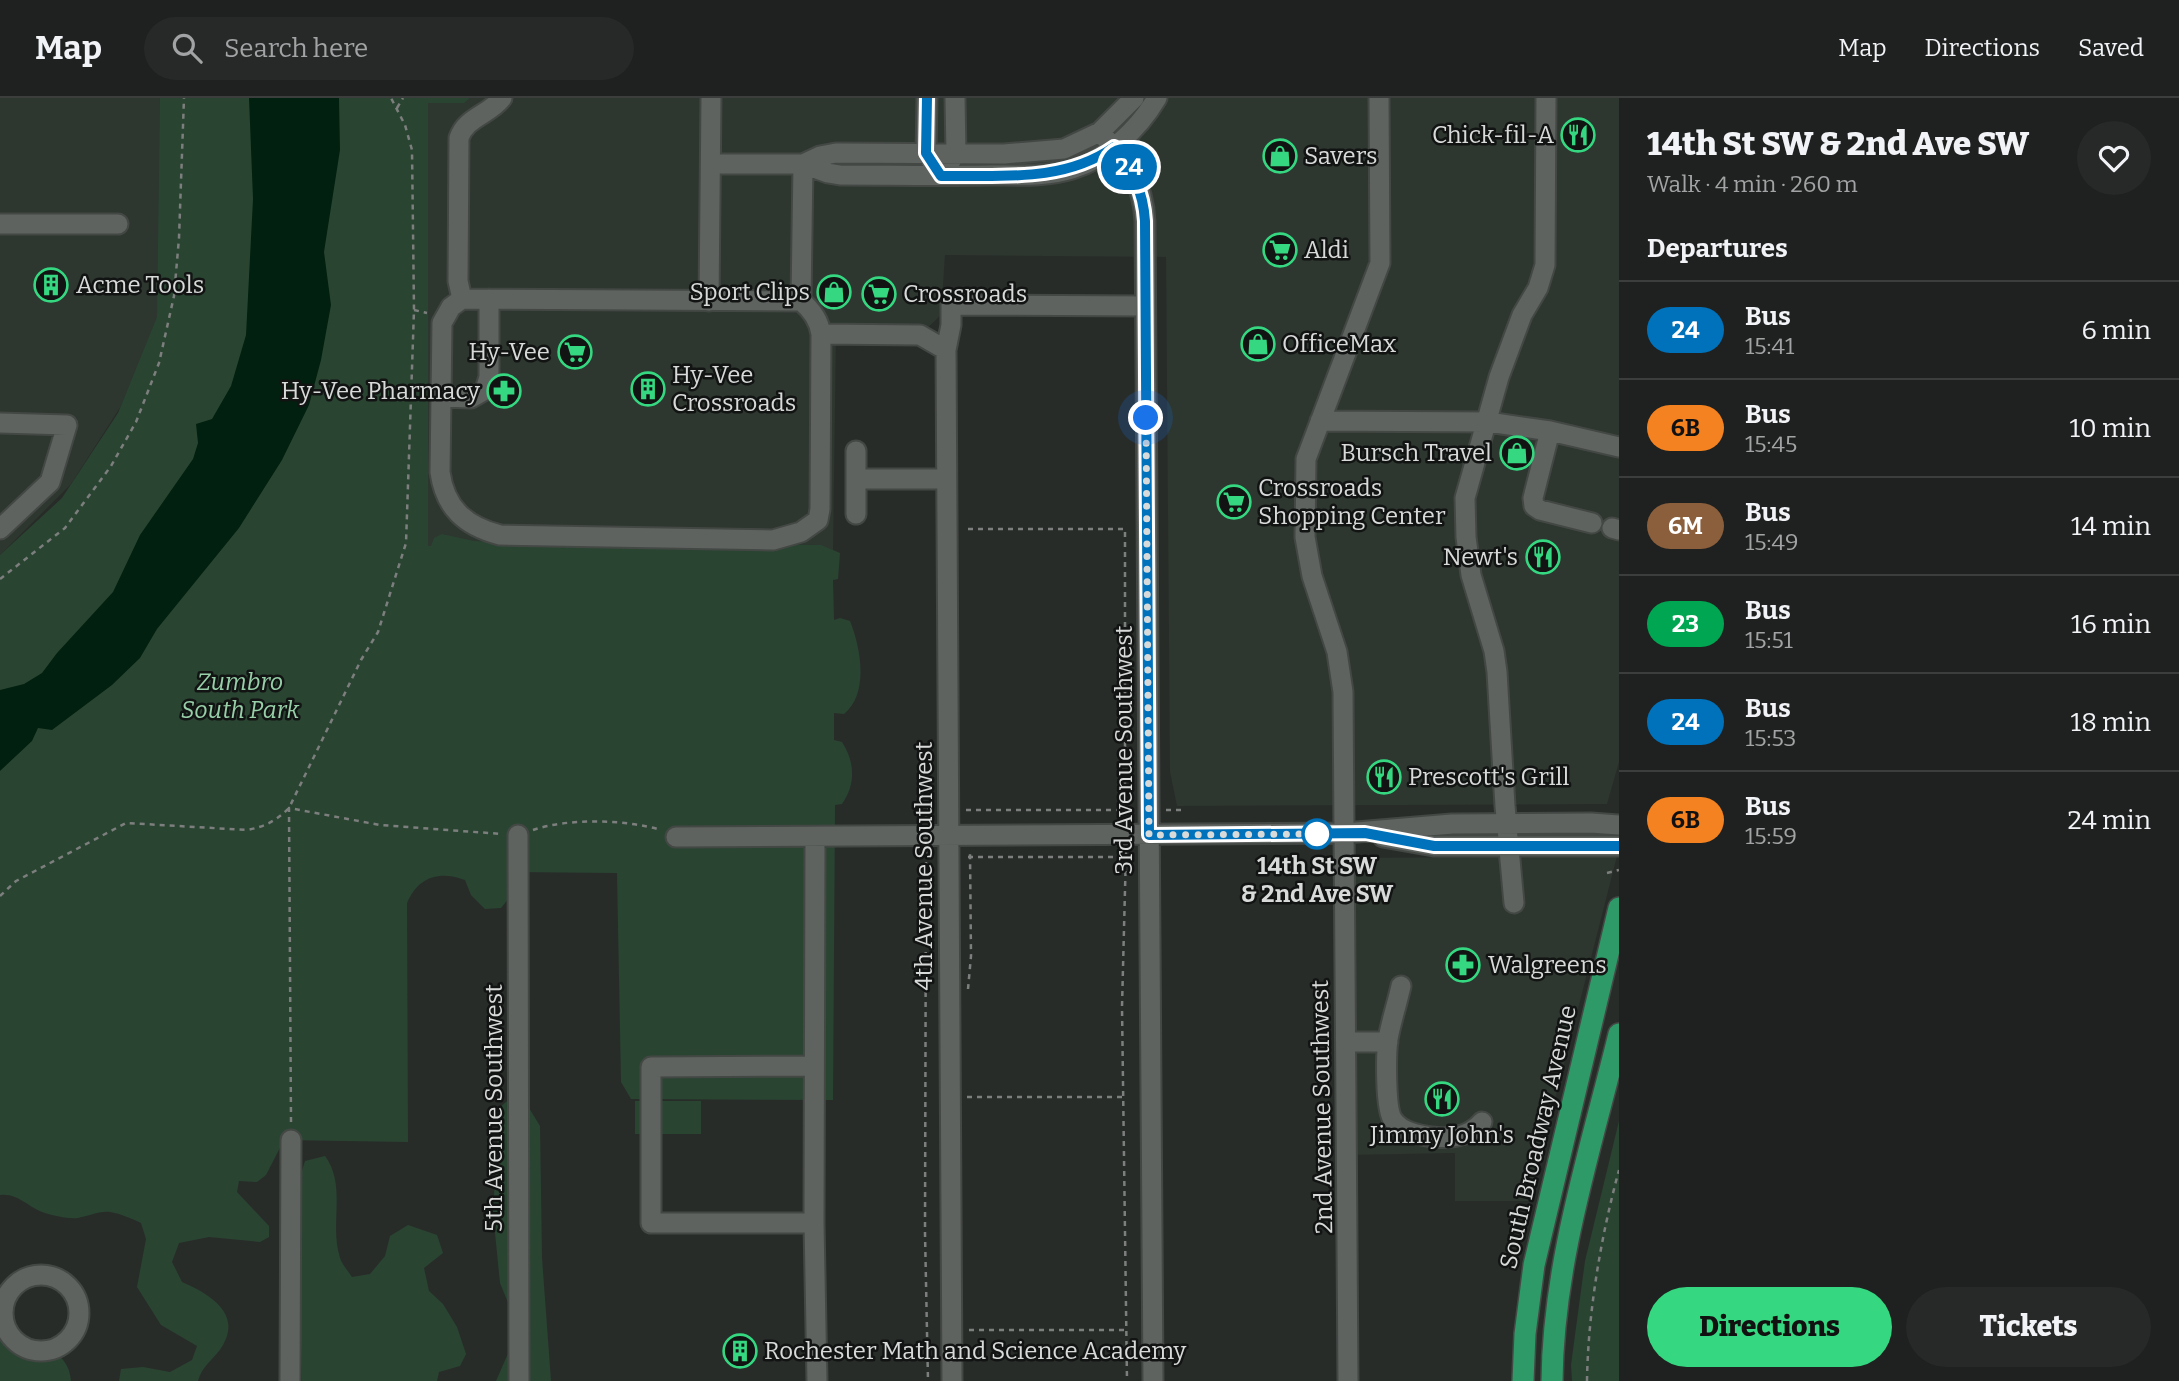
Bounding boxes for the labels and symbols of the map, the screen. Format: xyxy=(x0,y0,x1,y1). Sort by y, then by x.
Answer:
restaurant icon: Chick-fil-A xyxy=(1559,116,1597,154)
place label: Chick-fil-A xyxy=(1432,121,1554,149)
shop icon: Savers xyxy=(1261,137,1299,175)
place label: Savers xyxy=(1304,142,1377,170)
line badge: 24 xyxy=(1098,144,1160,190)
supermarket icon: Aldi xyxy=(1261,231,1299,269)
place label: Aldi xyxy=(1304,236,1349,264)
building icon: Acme Tools xyxy=(32,266,70,304)
place label: Acme Tools xyxy=(76,271,204,299)
shop icon: Sport Clips xyxy=(815,273,853,311)
supermarket icon: Crossroads xyxy=(860,275,898,313)
place label: Sport Clips xyxy=(690,278,810,306)
place label: Crossroads xyxy=(903,280,1027,308)
shop icon: OfficeMax xyxy=(1239,325,1277,363)
place label: OfficeMax xyxy=(1282,330,1396,358)
supermarket icon: Hy-Vee xyxy=(556,333,594,371)
place label: Hy-Vee xyxy=(469,338,550,366)
place label: Hy-Vee Crossroads xyxy=(672,361,796,417)
building icon: Hy-Vee Crossroads xyxy=(629,370,667,408)
pharmacy icon: Hy-Vee Pharmacy xyxy=(485,372,523,410)
place label: Hy-Vee Pharmacy xyxy=(281,377,480,405)
your location xyxy=(1128,400,1163,435)
shop icon: Bursch Travel xyxy=(1498,434,1536,472)
place label: Bursch Travel xyxy=(1341,439,1492,467)
place label: Crossroads Shopping Center xyxy=(1258,474,1446,530)
supermarket icon: Crossroads Shopping Center xyxy=(1215,483,1253,521)
restaurant icon: Newt's xyxy=(1524,538,1562,576)
place label: Newt's xyxy=(1443,543,1518,571)
street label: 3rd Avenue Southwest xyxy=(1110,625,1138,875)
park label: Zumbro South Park xyxy=(181,668,300,724)
street label: 4th Avenue Southwest xyxy=(910,741,938,990)
restaurant icon: Prescott's Grill xyxy=(1365,758,1403,796)
place label: Prescott's Grill xyxy=(1408,763,1569,791)
marker: 14th St SW & 2nd Ave SW xyxy=(1302,819,1332,849)
place label: 14th St SW & 2nd Ave SW xyxy=(1241,852,1394,908)
pharmacy icon: Walgreens xyxy=(1444,946,1482,984)
place label: Walgreens xyxy=(1488,951,1607,979)
street label: 2nd Avenue Southwest xyxy=(1306,979,1338,1234)
street label: 5th Avenue Southwest xyxy=(480,984,508,1232)
street label: South Broadway Avenue xyxy=(1494,1002,1582,1272)
restaurant icon: Jimmy John's xyxy=(1423,1080,1461,1118)
place label: Jimmy John's xyxy=(1369,1121,1514,1149)
building icon: Rochester Math and Science Academy xyxy=(721,1332,759,1370)
place label: Rochester Math and Science Academy xyxy=(764,1337,1186,1365)

